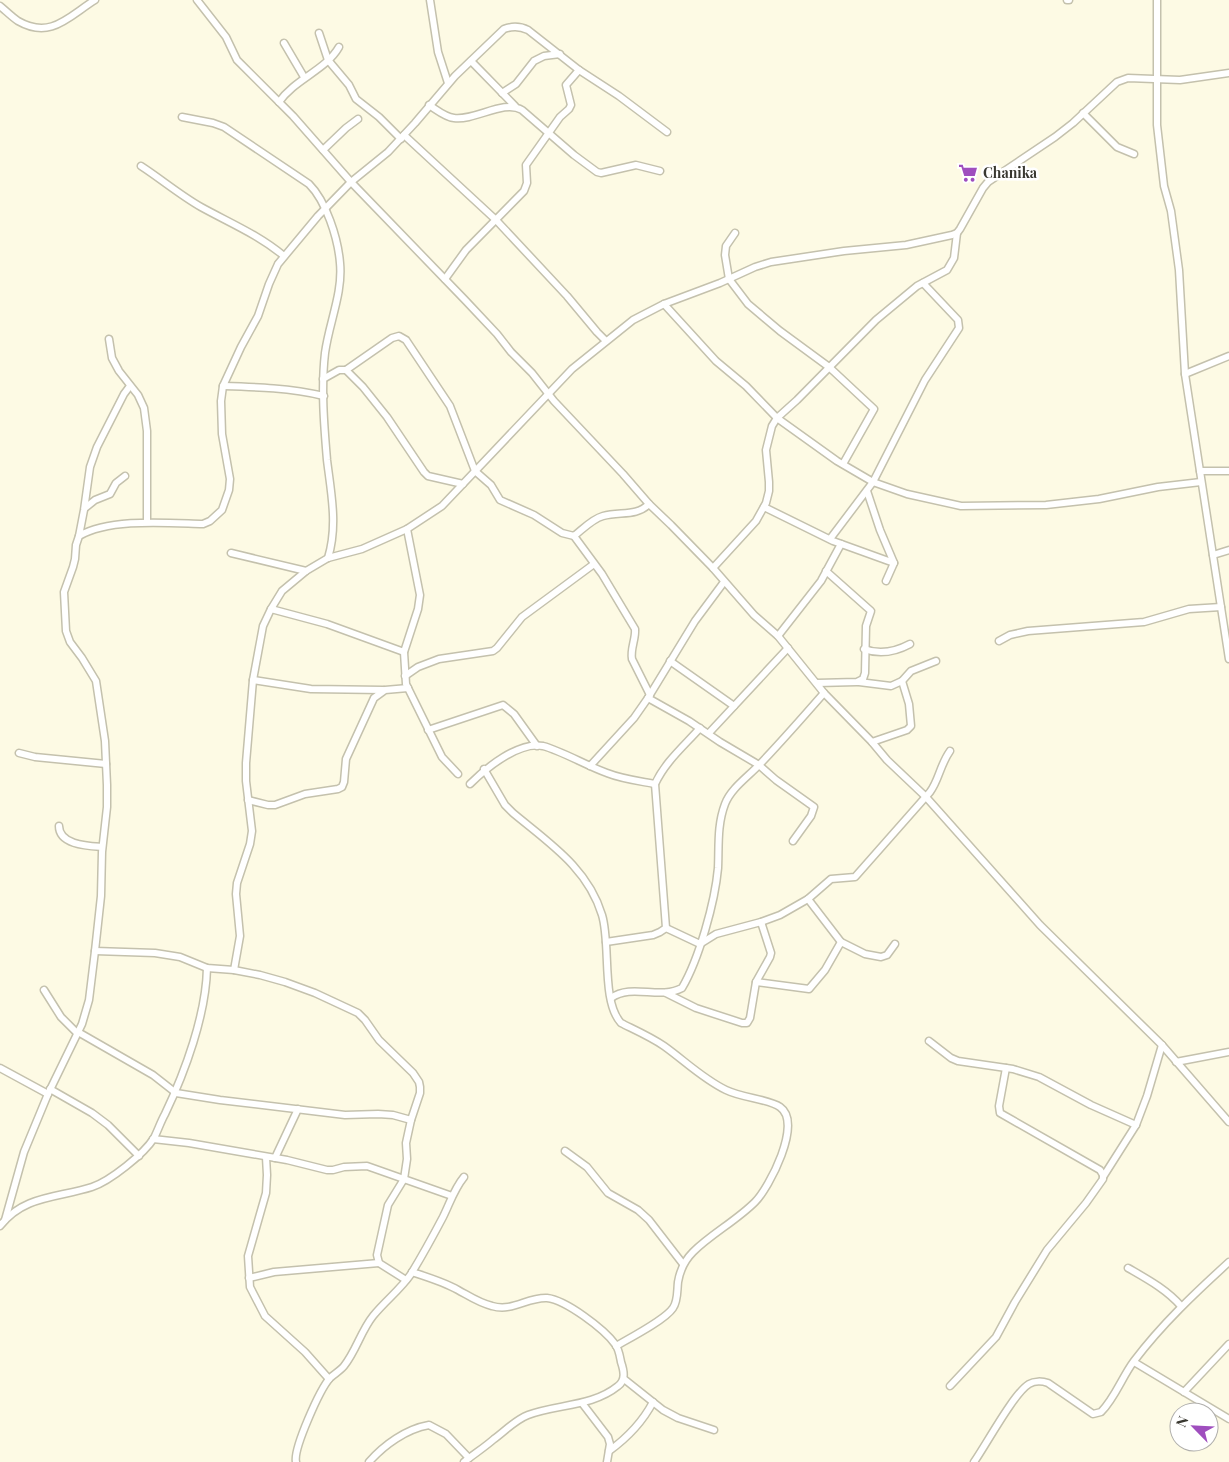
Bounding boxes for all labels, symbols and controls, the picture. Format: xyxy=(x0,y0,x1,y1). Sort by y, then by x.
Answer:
supermarket icon: Chanika xyxy=(957,162,979,184)
place label: Chanika xyxy=(983,163,1038,182)
north arrow xyxy=(1169,1402,1219,1452)
text: N xyxy=(1171,1413,1192,1430)

